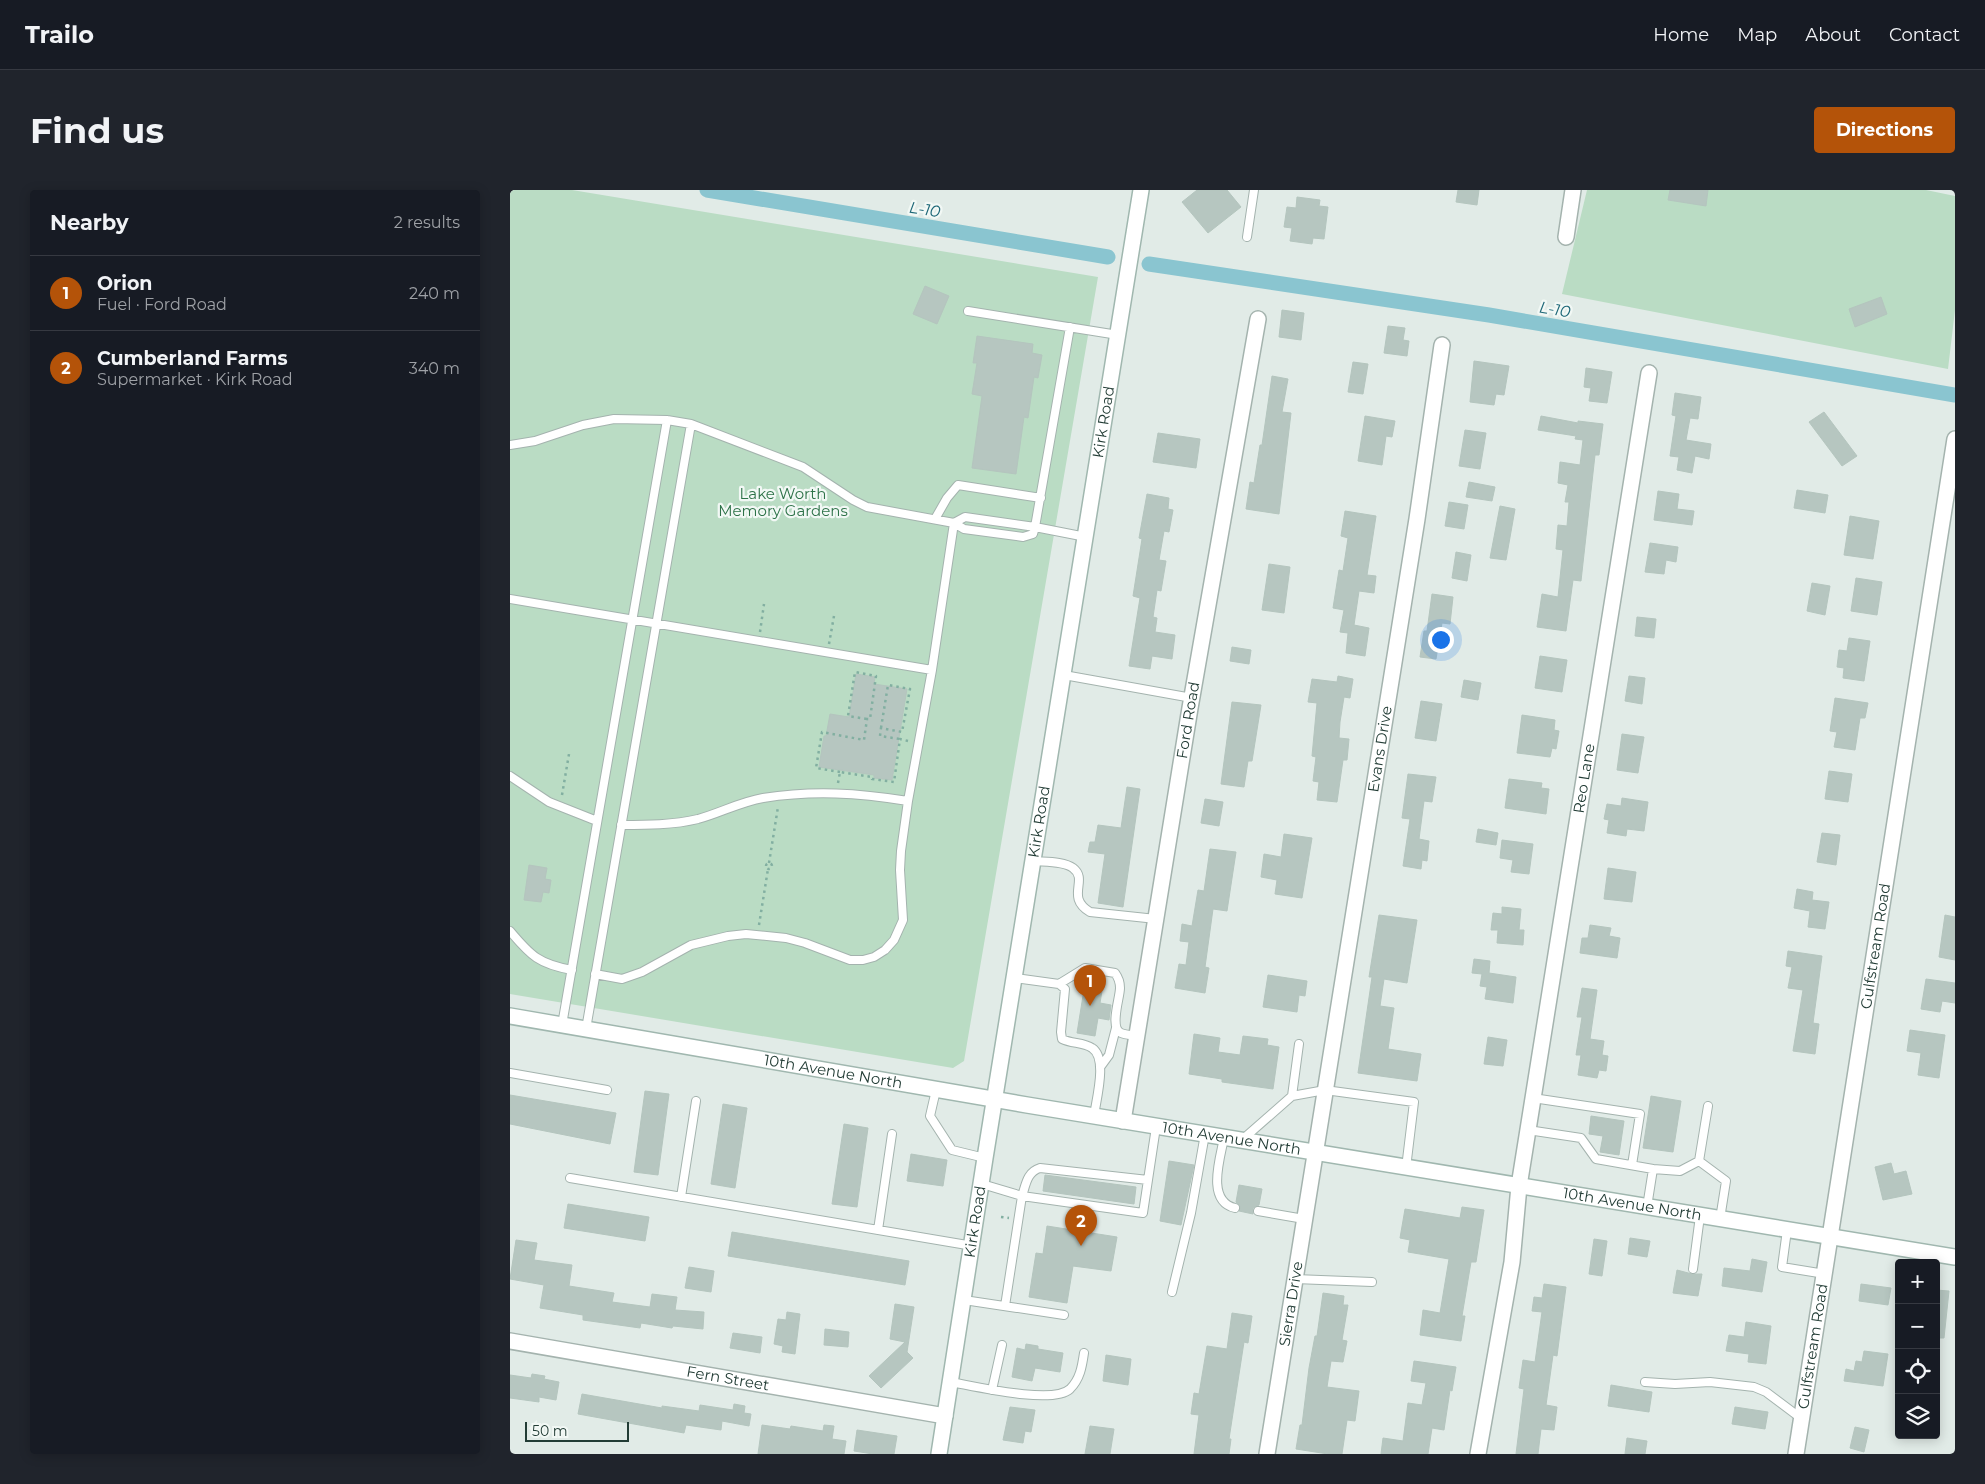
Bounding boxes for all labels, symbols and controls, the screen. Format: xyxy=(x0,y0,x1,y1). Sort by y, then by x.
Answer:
text: Trailo xyxy=(25,20,94,49)
text: Home xyxy=(1653,24,1709,46)
text: Map xyxy=(1737,24,1777,46)
text: About xyxy=(1805,24,1861,46)
text: Contact xyxy=(1889,24,1960,46)
button: Directions xyxy=(1814,107,1955,153)
text: Find us xyxy=(30,109,164,152)
water label: L-10 xyxy=(908,198,942,221)
text: Nearby xyxy=(50,210,129,235)
text: 2 results xyxy=(394,213,460,232)
text: Orion xyxy=(97,272,152,295)
text: 1 xyxy=(63,284,69,303)
text: 240 m xyxy=(409,284,460,303)
text: Fuel · Ford Road xyxy=(97,295,227,314)
water label: L-10 xyxy=(1538,297,1572,322)
text: Cumberland Farms xyxy=(97,347,288,370)
text: 2 xyxy=(61,359,71,378)
text: 340 m xyxy=(409,359,460,378)
text: Supermarket · Kirk Road xyxy=(97,370,292,389)
street label: Kirk Road xyxy=(1088,385,1118,459)
park label: Lake Worth Memory Gardens xyxy=(718,484,848,520)
your location xyxy=(1428,627,1454,653)
street label: Ford Road xyxy=(1172,680,1203,760)
street label: Evans Drive xyxy=(1363,704,1396,794)
street label: Reo Lane xyxy=(1569,742,1599,815)
street label: Kirk Road xyxy=(1024,784,1054,859)
street label: Gulfstream Road xyxy=(1856,882,1894,1010)
pin: 1 xyxy=(1074,965,1106,1006)
street label: 10th Avenue North xyxy=(763,1050,904,1092)
street label: 10th Avenue North xyxy=(1161,1117,1303,1159)
street label: 10th Avenue North xyxy=(1562,1183,1703,1224)
street label: Kirk Road xyxy=(960,1184,990,1259)
pin: 2 xyxy=(1065,1205,1097,1246)
map controls xyxy=(1895,1259,1940,1439)
button: + xyxy=(1895,1259,1940,1304)
street label: Sierra Drive xyxy=(1274,1260,1307,1348)
street label: Gulfstream Road xyxy=(1793,1282,1832,1410)
button: − xyxy=(1895,1304,1940,1349)
button: locate xyxy=(1895,1349,1940,1394)
street label: Fern Street xyxy=(685,1362,771,1395)
button: layers xyxy=(1895,1394,1940,1439)
scale bar xyxy=(525,1419,629,1442)
text: 50 m xyxy=(532,1422,568,1440)

